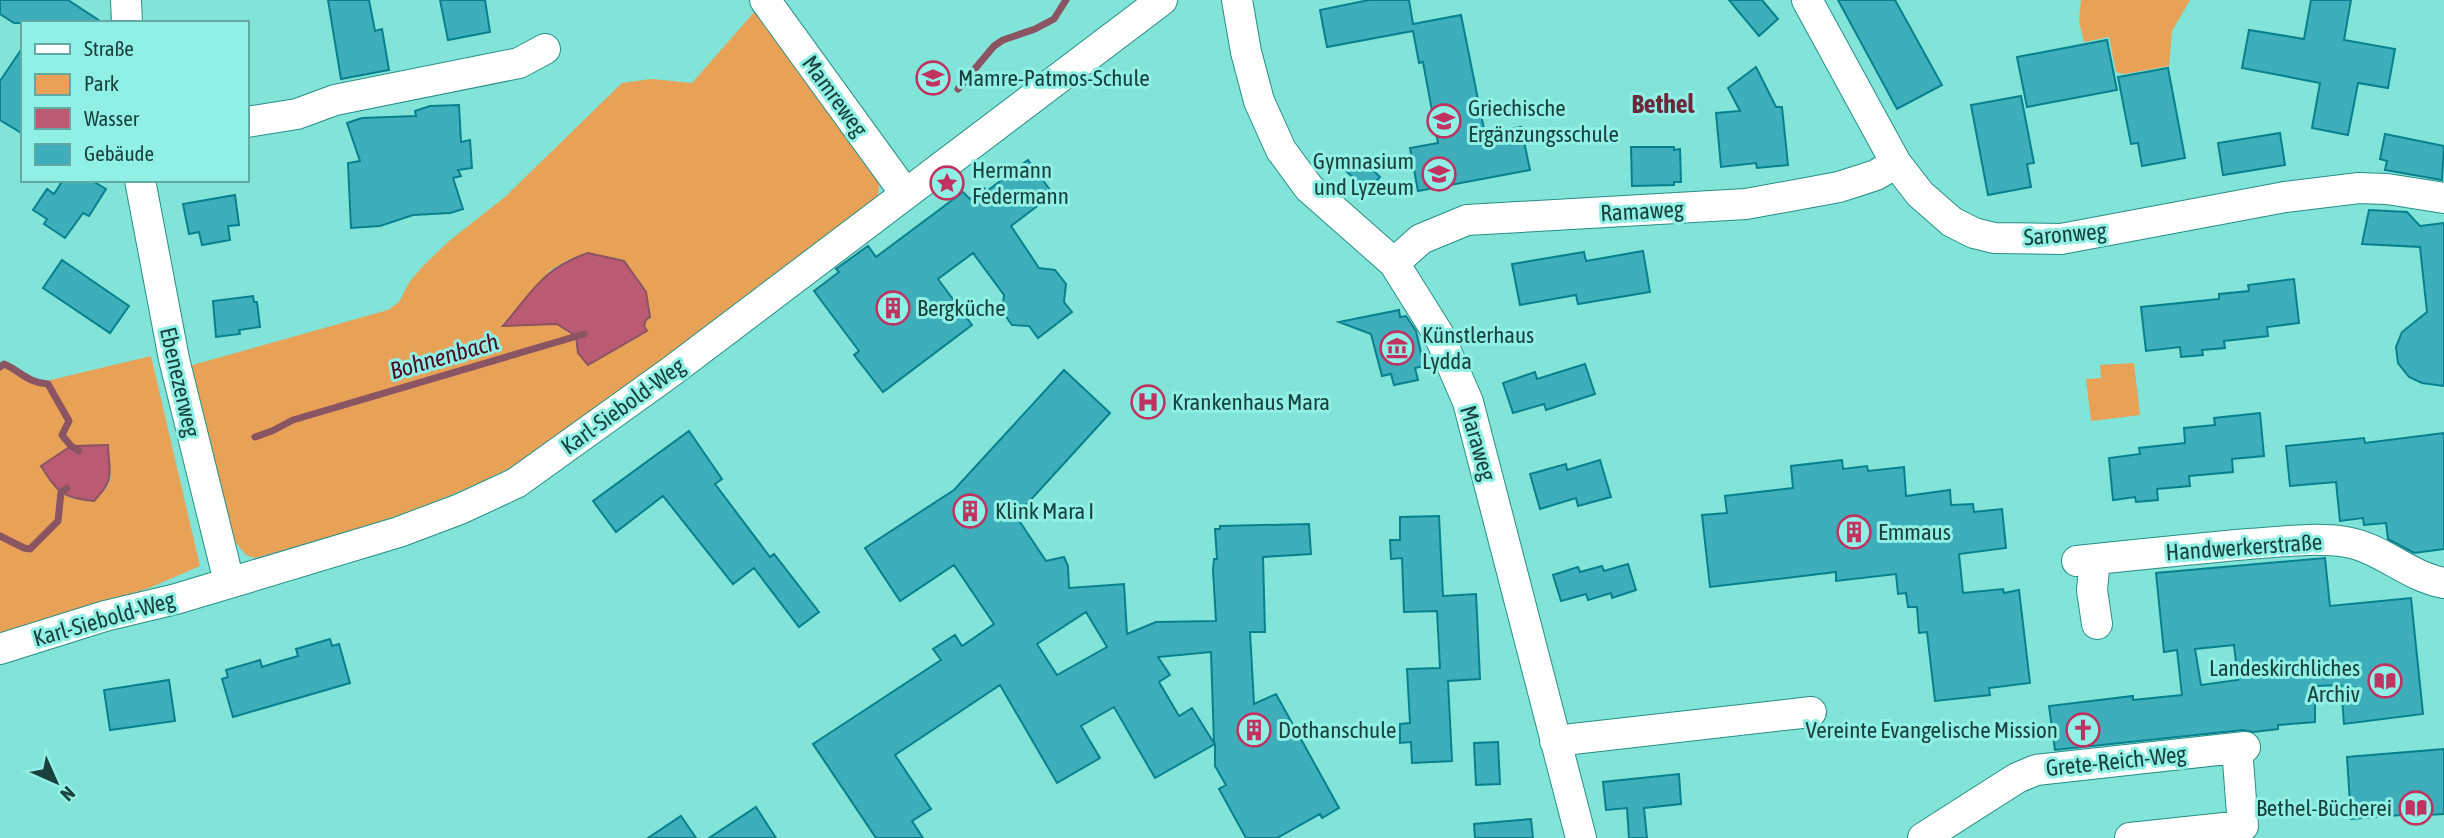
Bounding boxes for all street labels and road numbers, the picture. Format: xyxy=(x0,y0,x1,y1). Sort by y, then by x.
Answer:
street label: Mamreweg xyxy=(797,51,873,142)
street label: Ramaweg xyxy=(1600,196,1684,226)
street label: Saronweg xyxy=(2023,217,2108,251)
street label: Ebenezerweg xyxy=(155,325,205,440)
street label: Karl-Siebold-Weg xyxy=(556,352,690,459)
street label: Maraweg xyxy=(1455,402,1501,484)
street label: Handwerkerstraße xyxy=(2165,529,2323,565)
street label: Karl-Siebold-Weg xyxy=(30,586,178,652)
street label: Grete-Reich-Weg xyxy=(2045,741,2188,781)

